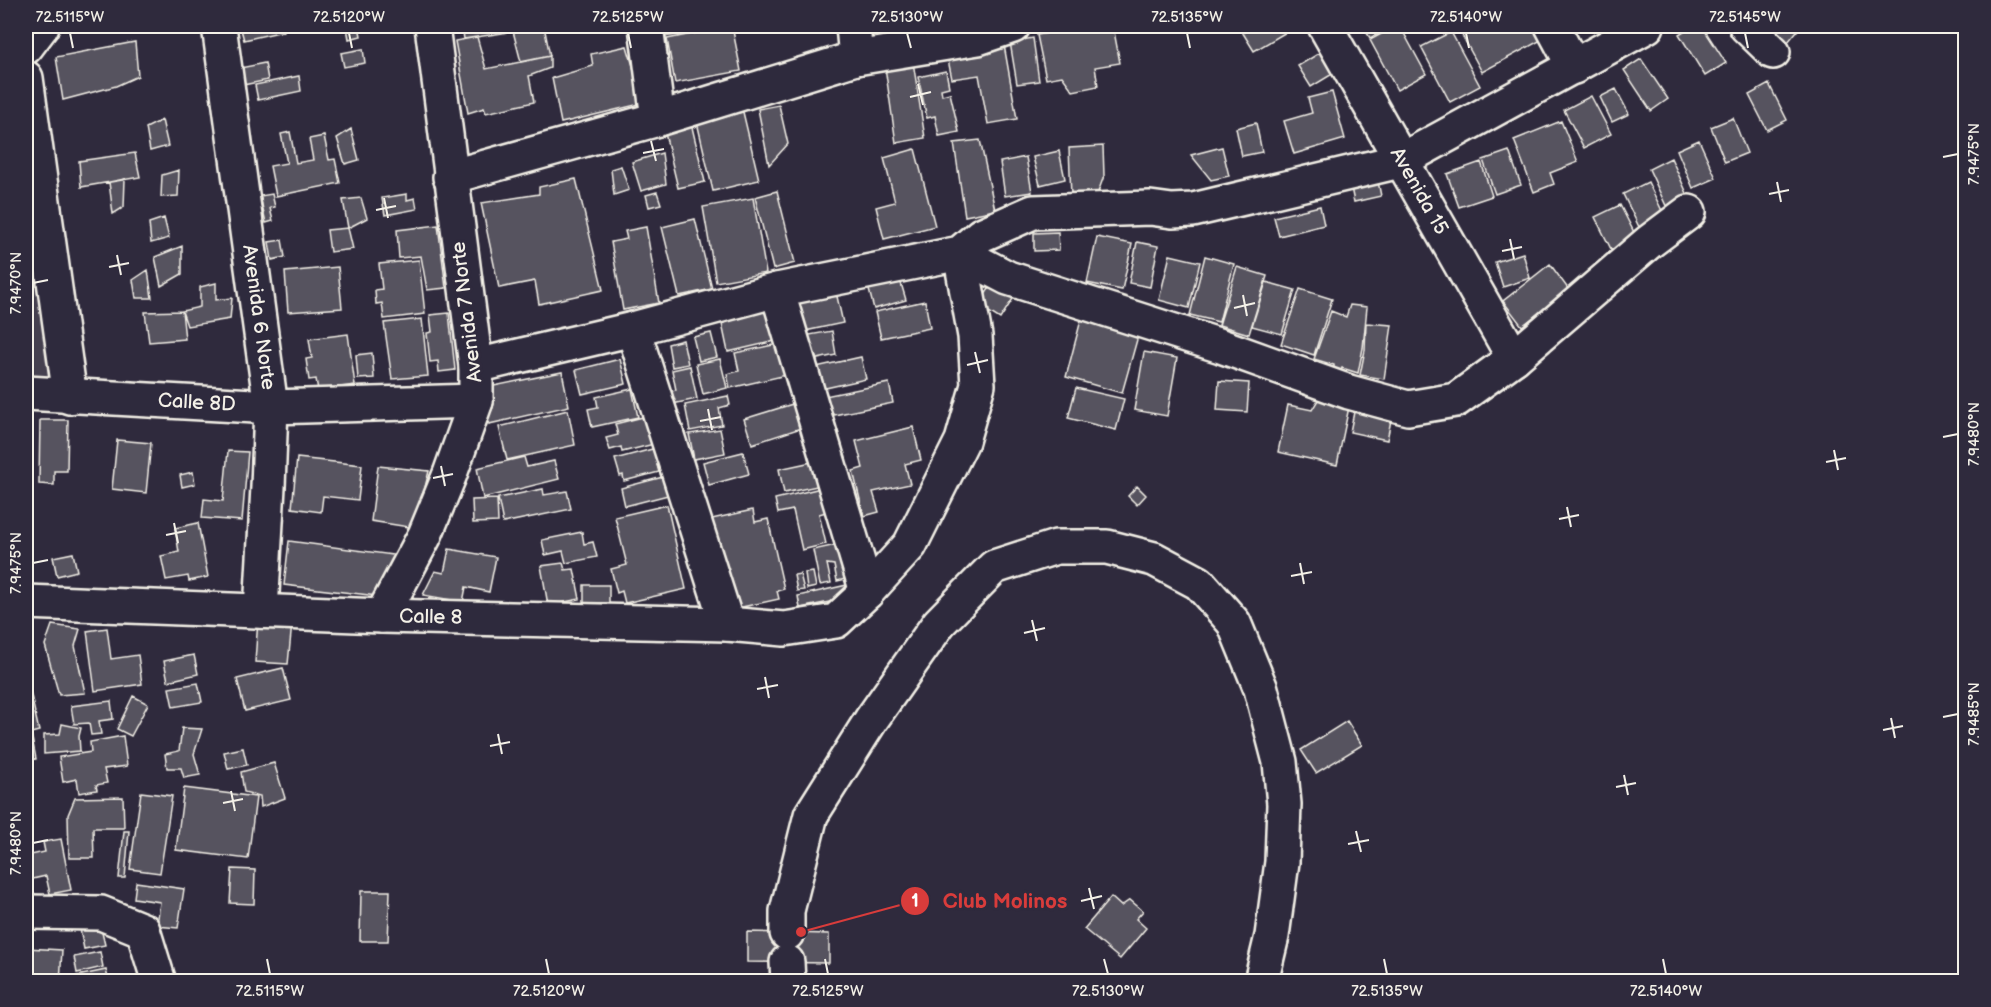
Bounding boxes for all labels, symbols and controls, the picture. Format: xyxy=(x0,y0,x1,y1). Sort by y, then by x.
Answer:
text: 72.5115°W xyxy=(36,8,104,27)
text: 72.5120°W xyxy=(313,8,385,27)
text: 72.5125°W xyxy=(592,8,664,27)
text: 72.5130°W xyxy=(871,8,943,27)
text: 72.5135°W xyxy=(1151,8,1223,27)
text: 72.5140°W xyxy=(1430,8,1502,27)
text: 72.5145°W xyxy=(1709,8,1781,27)
text: 7.9475°N xyxy=(1965,123,1984,185)
street label: Avenida 15 xyxy=(1385,143,1453,239)
street label: Avenida 7 Norte xyxy=(446,240,488,384)
street label: Avenida 6 Norte xyxy=(237,243,281,391)
text: 7.9470°N xyxy=(7,252,26,314)
street label: Calle 8D xyxy=(157,389,236,417)
text: 7.9480°N xyxy=(1965,402,1984,466)
text: 7.9475°N xyxy=(7,532,26,594)
street label: Calle 8 xyxy=(399,604,463,630)
text: 7.9485°N xyxy=(1965,682,1984,746)
text: 7.9480°N xyxy=(7,811,26,875)
callout: Club Molinos xyxy=(900,881,1079,920)
text: Club Molinos xyxy=(943,889,1067,914)
text: 1 xyxy=(911,891,919,912)
text: 72.5115°W xyxy=(236,982,304,1001)
text: 72.5120°W xyxy=(513,982,585,1001)
text: 72.5125°W xyxy=(792,982,864,1001)
text: 72.5130°W xyxy=(1072,982,1144,1001)
text: 72.5135°W xyxy=(1351,982,1423,1001)
text: 72.5140°W xyxy=(1630,982,1702,1001)

